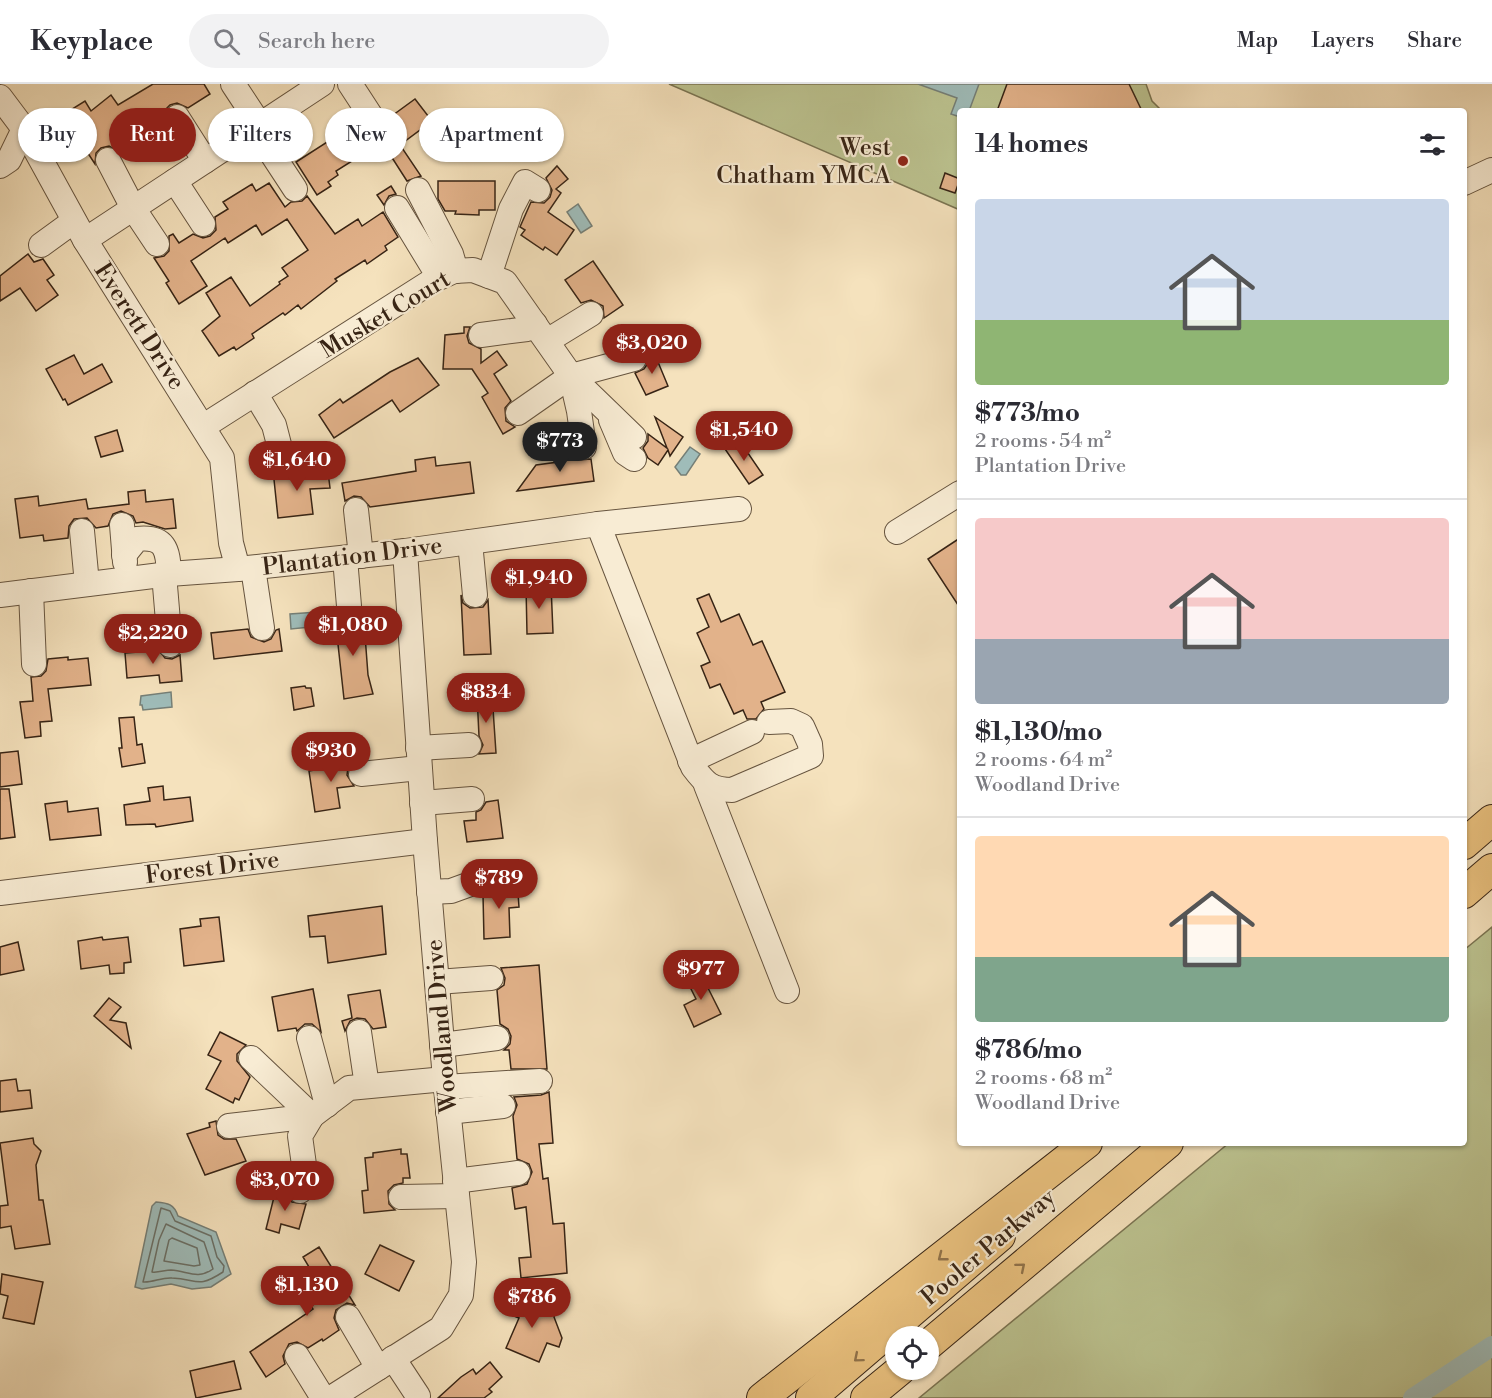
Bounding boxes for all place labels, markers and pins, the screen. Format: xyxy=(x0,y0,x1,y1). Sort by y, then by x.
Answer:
place label: West Chatham YMCA xyxy=(716,133,892,191)
marker: West Chatham YMCA xyxy=(896,154,910,168)
pin: $3,020 xyxy=(603,324,701,375)
pin: $1,540 xyxy=(695,411,793,462)
pin: $773 xyxy=(524,422,596,473)
pin: $1,640 xyxy=(248,441,346,492)
pin: $1,940 xyxy=(490,559,588,610)
pin: $1,080 xyxy=(304,606,402,657)
pin: $2,220 xyxy=(104,614,202,665)
pin: $834 xyxy=(450,673,522,724)
pin: $930 xyxy=(295,732,367,783)
pin: $789 xyxy=(463,859,535,910)
pin: $977 xyxy=(665,950,737,1001)
pin: $3,070 xyxy=(236,1161,334,1212)
pin: $1,130 xyxy=(258,1266,356,1317)
pin: $786 xyxy=(496,1278,568,1329)

